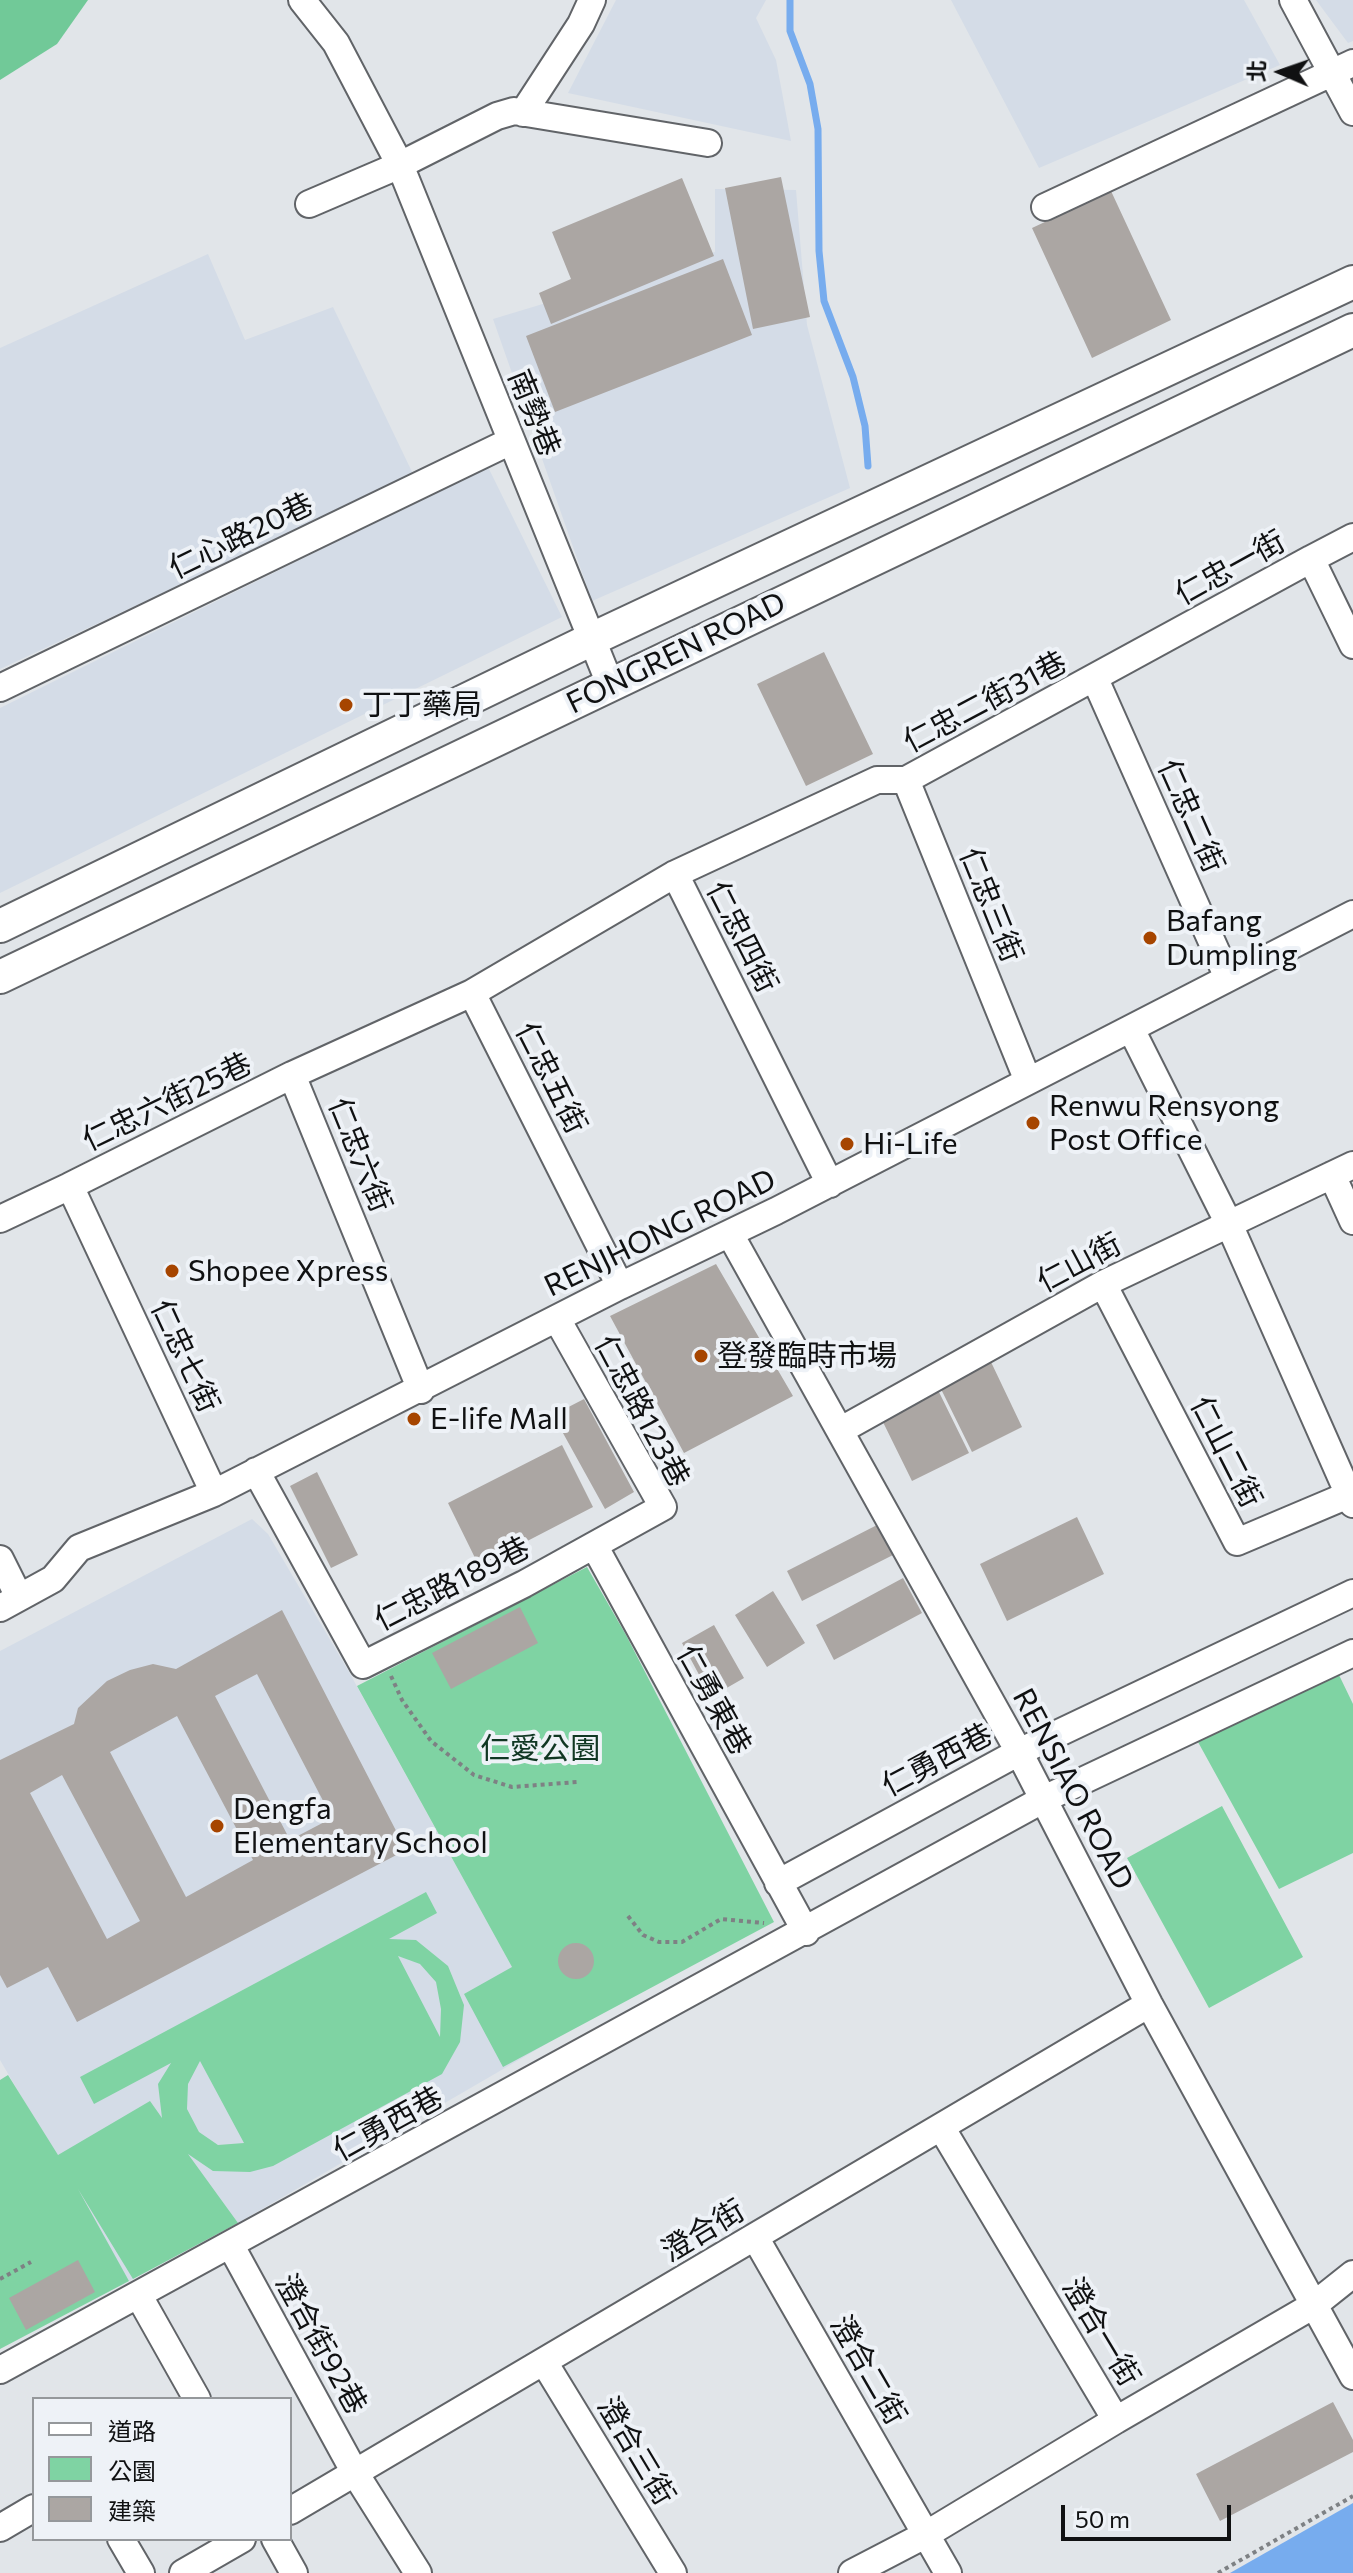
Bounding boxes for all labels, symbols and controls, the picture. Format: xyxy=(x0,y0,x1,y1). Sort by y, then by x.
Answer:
north arrow xyxy=(1241,32,1321,112)
text: 北 xyxy=(1243,60,1270,83)
street label: 南勢巷 xyxy=(500,365,568,461)
street label: 仁心路20巷 xyxy=(163,486,319,586)
street label: 仁忠一街 xyxy=(1169,523,1291,613)
street label: FONGREN ROAD xyxy=(561,585,791,721)
street label: 仁忠二街31巷 xyxy=(897,644,1073,760)
place label: 丁丁藥局 xyxy=(362,687,482,723)
marker: 丁丁藥局 xyxy=(337,696,355,714)
street label: 仁忠二街 xyxy=(1150,754,1232,878)
street label: 仁忠三街 xyxy=(952,843,1030,967)
street label: 仁忠四街 xyxy=(699,875,785,999)
place label: Bafang Dumpling xyxy=(1166,903,1298,974)
marker: Bafang Dumpling xyxy=(1141,929,1159,947)
street label: 仁忠五街 xyxy=(508,1016,594,1140)
street label: 仁忠六街25巷 xyxy=(76,1046,258,1158)
place label: Renwu Rensyong Post Office xyxy=(1049,1088,1279,1158)
street label: 仁忠六街 xyxy=(321,1093,399,1217)
marker: Renwu Rensyong Post Office xyxy=(1024,1114,1042,1132)
place label: Hi-Life xyxy=(863,1126,958,1162)
marker: Hi-Life xyxy=(838,1135,856,1153)
street label: RENJHONG ROAD xyxy=(539,1161,781,1305)
street label: 仁山街 xyxy=(1031,1226,1127,1300)
place label: Shopee Xpress xyxy=(188,1253,389,1289)
marker: Shopee Xpress xyxy=(163,1262,181,1280)
street label: 仁忠七街 xyxy=(143,1294,227,1418)
street label: 仁忠路123巷 xyxy=(587,1329,697,1493)
place label: 登發臨時市場 xyxy=(717,1338,897,1374)
marker: 登發臨時市場 xyxy=(692,1347,710,1365)
street label: 仁山二街 xyxy=(1183,1390,1269,1514)
place label: E-life Mall xyxy=(430,1401,568,1437)
marker: E-life Mall xyxy=(405,1410,423,1428)
street label: 仁忠路189巷 xyxy=(368,1530,536,1638)
street label: 仁勇東巷 xyxy=(669,1639,759,1761)
street label: RENSIAO ROAD xyxy=(1005,1682,1141,1896)
street label: 仁勇西巷 xyxy=(876,1716,998,1804)
park label: 仁愛公園 xyxy=(480,1731,600,1767)
place label: Dengfa Elementary School xyxy=(233,1791,488,1862)
marker: Dengfa Elementary School xyxy=(208,1817,226,1835)
street label: 仁勇西巷 xyxy=(327,2079,449,2169)
street label: 澄合街 xyxy=(655,2192,751,2270)
street label: 澄合街92巷 xyxy=(268,2268,374,2420)
street label: 澄合一街 xyxy=(1055,2271,1147,2393)
street label: 澄合二街 xyxy=(822,2309,914,2431)
street label: 澄合三街 xyxy=(590,2390,682,2512)
legend xyxy=(32,2397,292,2541)
text: 道路 xyxy=(108,2416,156,2445)
text: 公園 xyxy=(108,2456,156,2485)
scale bar xyxy=(1065,2489,1235,2539)
text: 建築 xyxy=(108,2496,156,2525)
text: 50 m xyxy=(1075,2504,1130,2533)

